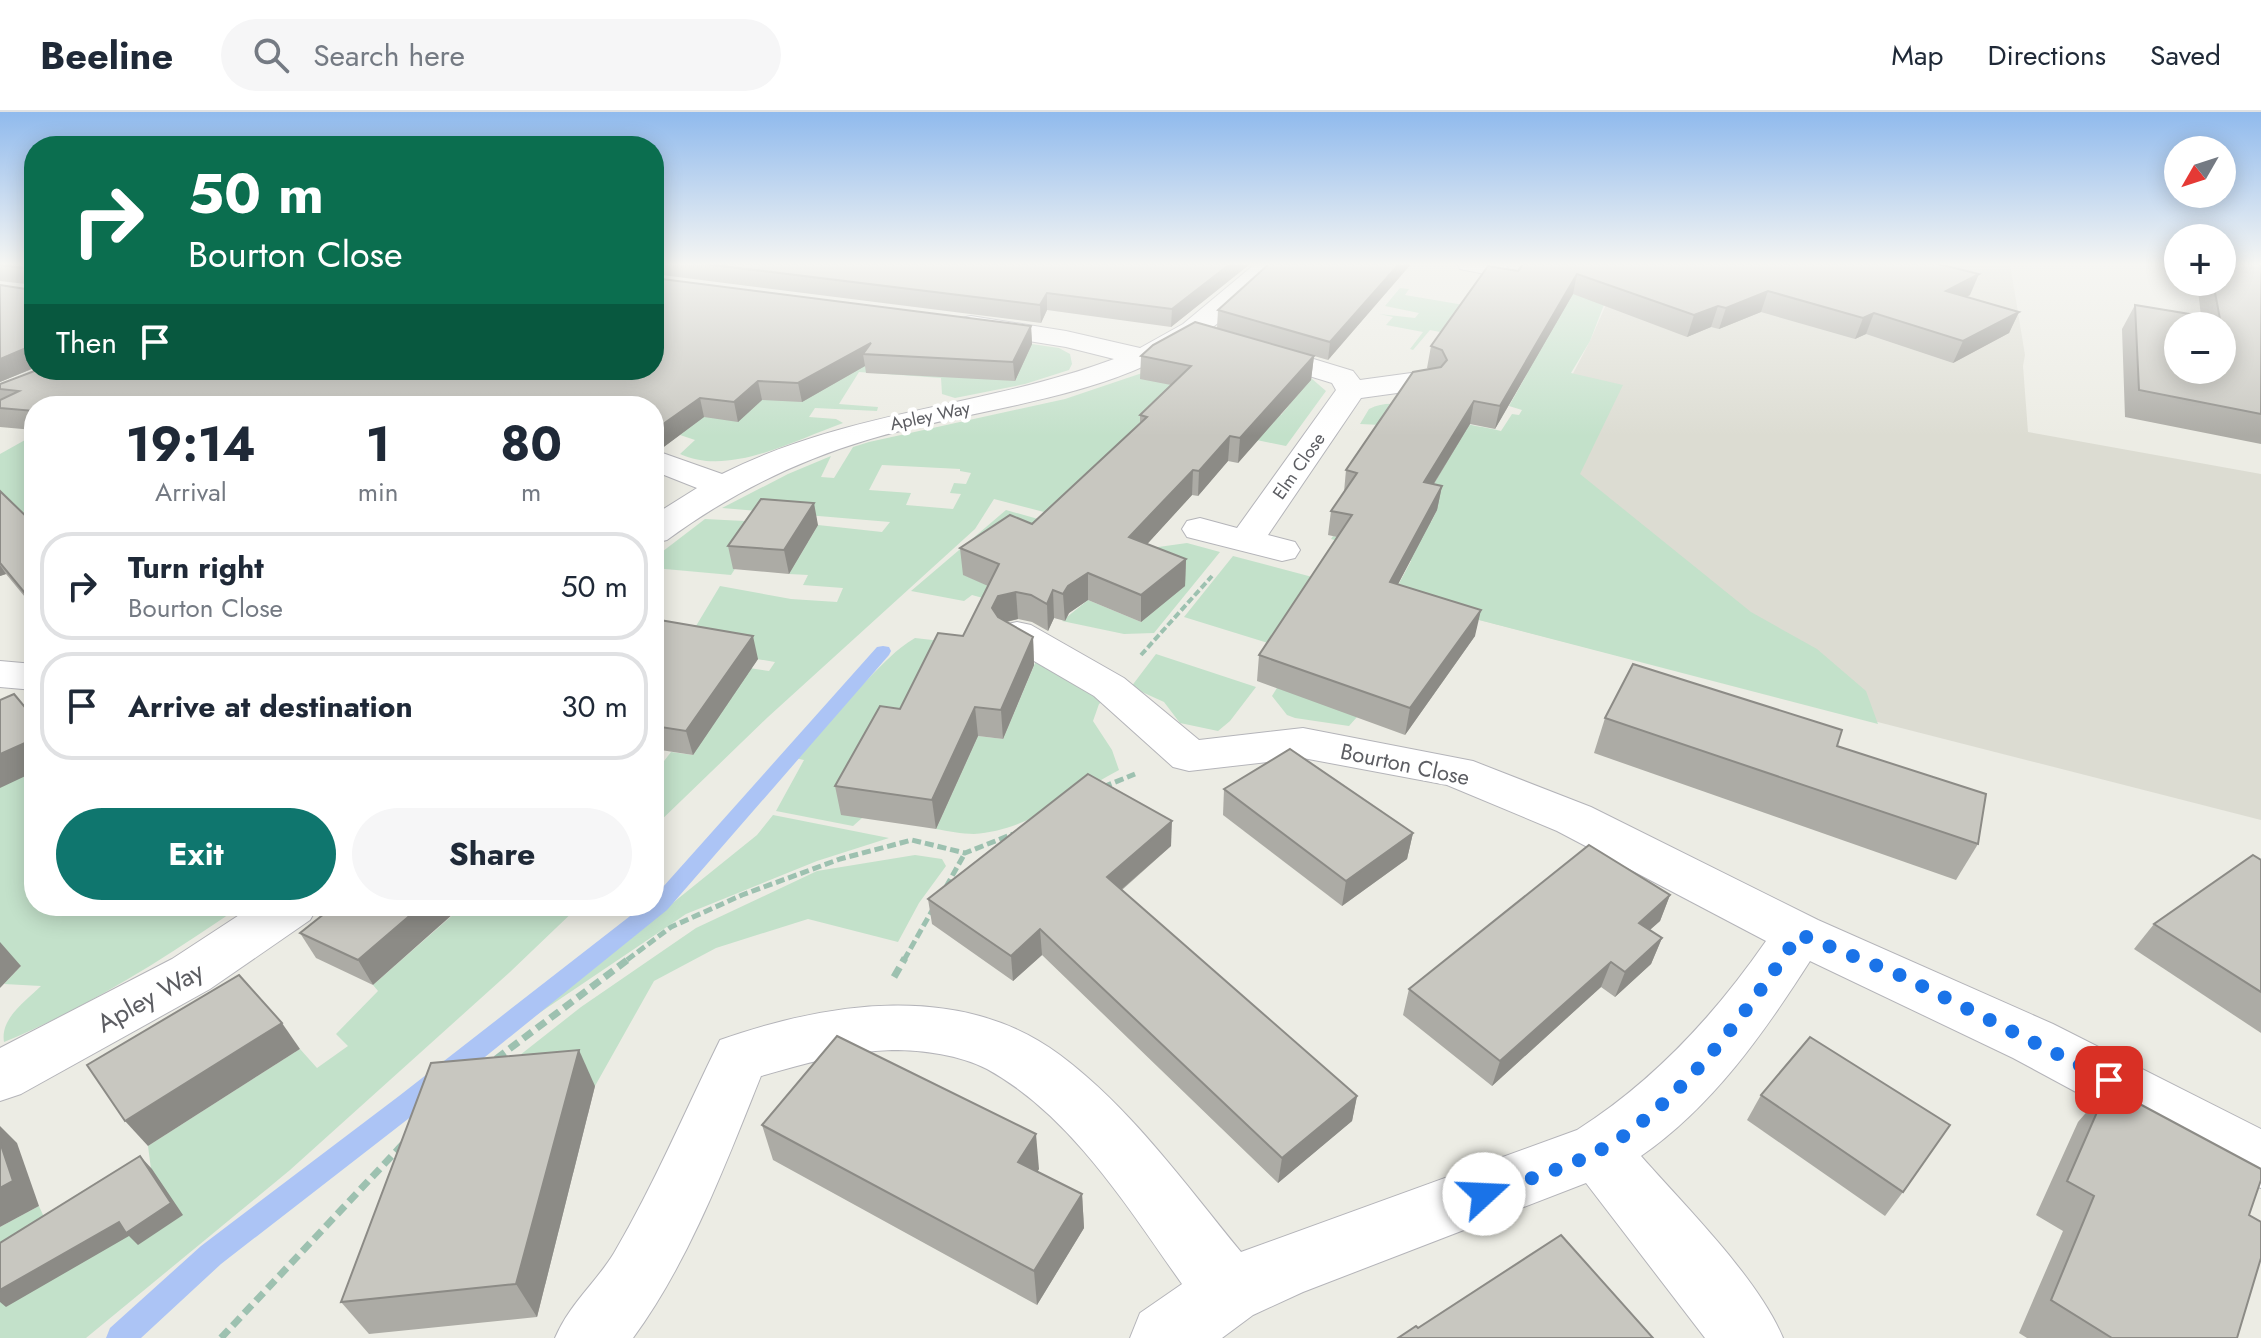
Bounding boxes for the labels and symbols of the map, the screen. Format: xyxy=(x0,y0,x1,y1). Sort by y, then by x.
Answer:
north arrow xyxy=(2164,136,2236,208)
street label: Apley Way xyxy=(888,395,972,437)
street label: Elm Close xyxy=(1266,427,1332,505)
street label: Bourton Close xyxy=(1338,735,1472,793)
street label: Apley Way xyxy=(90,952,211,1042)
pin xyxy=(2075,1046,2143,1114)
position arrow xyxy=(1442,1152,1526,1236)

